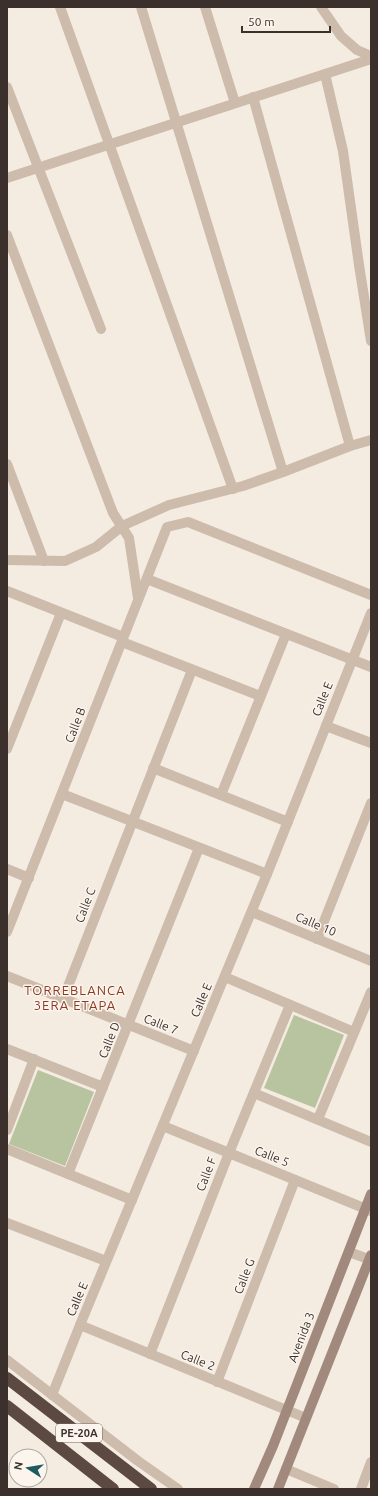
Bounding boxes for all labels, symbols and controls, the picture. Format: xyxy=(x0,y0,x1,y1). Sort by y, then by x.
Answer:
scale bar xyxy=(242,8,330,34)
text: 50 m xyxy=(248,15,275,28)
street label: Calle E xyxy=(309,680,335,718)
street label: Calle B xyxy=(62,705,88,745)
street label: Calle C xyxy=(72,885,98,924)
street label: Calle 10 xyxy=(294,910,338,938)
street label: Calle E xyxy=(188,981,214,1019)
district label: TORREBLANCA 3ERA ETAPA xyxy=(24,983,126,1012)
street label: Calle 7 xyxy=(142,1011,180,1037)
street label: Calle D xyxy=(96,1020,122,1060)
street label: Calle 5 xyxy=(253,1143,291,1169)
street label: Calle F xyxy=(194,1155,218,1193)
street label: Calle G xyxy=(231,1256,257,1296)
street label: Calle E xyxy=(64,1280,90,1318)
street label: Avenida 3 xyxy=(286,1310,316,1364)
street label: Calle 2 xyxy=(179,1347,217,1373)
road number: PE-20A xyxy=(56,1424,102,1442)
north arrow xyxy=(8,1448,48,1488)
text: N xyxy=(11,1461,25,1471)

